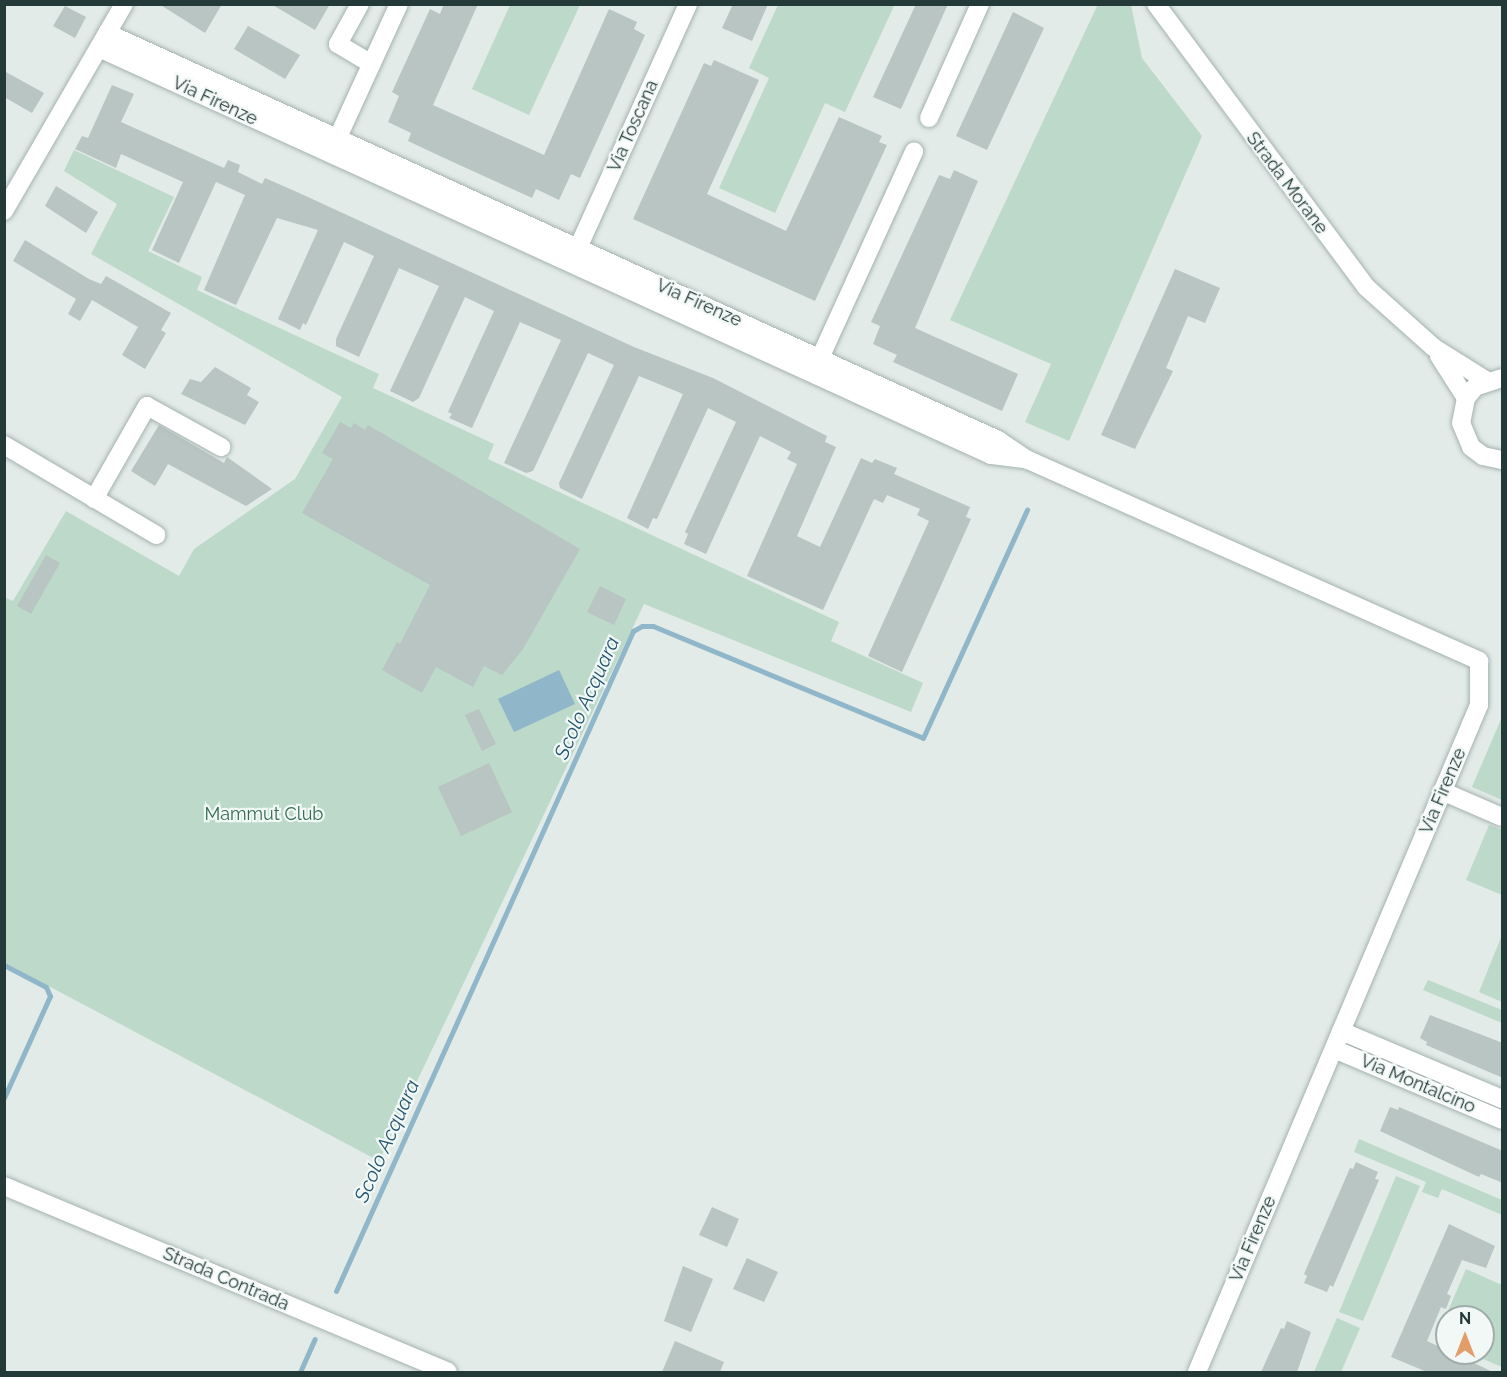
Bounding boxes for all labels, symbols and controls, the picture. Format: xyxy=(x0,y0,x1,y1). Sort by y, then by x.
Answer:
street label: Via Firenze xyxy=(169,72,261,130)
street label: Via Toscana xyxy=(603,76,663,176)
street label: Strada Morane xyxy=(1242,128,1332,238)
street label: Via Firenze xyxy=(653,275,745,331)
water label: Scolo Acquara xyxy=(549,633,625,763)
street label: Via Firenze xyxy=(1415,745,1471,837)
park label: Mammut Club xyxy=(205,803,323,825)
street label: Via Montalcino xyxy=(1357,1050,1479,1118)
water label: Scolo Acquara xyxy=(349,1076,425,1206)
street label: Via Firenze xyxy=(1225,1193,1281,1285)
street label: Strada Contrada xyxy=(160,1243,292,1315)
north arrow xyxy=(1435,1305,1495,1365)
text: N xyxy=(1459,1309,1471,1328)

